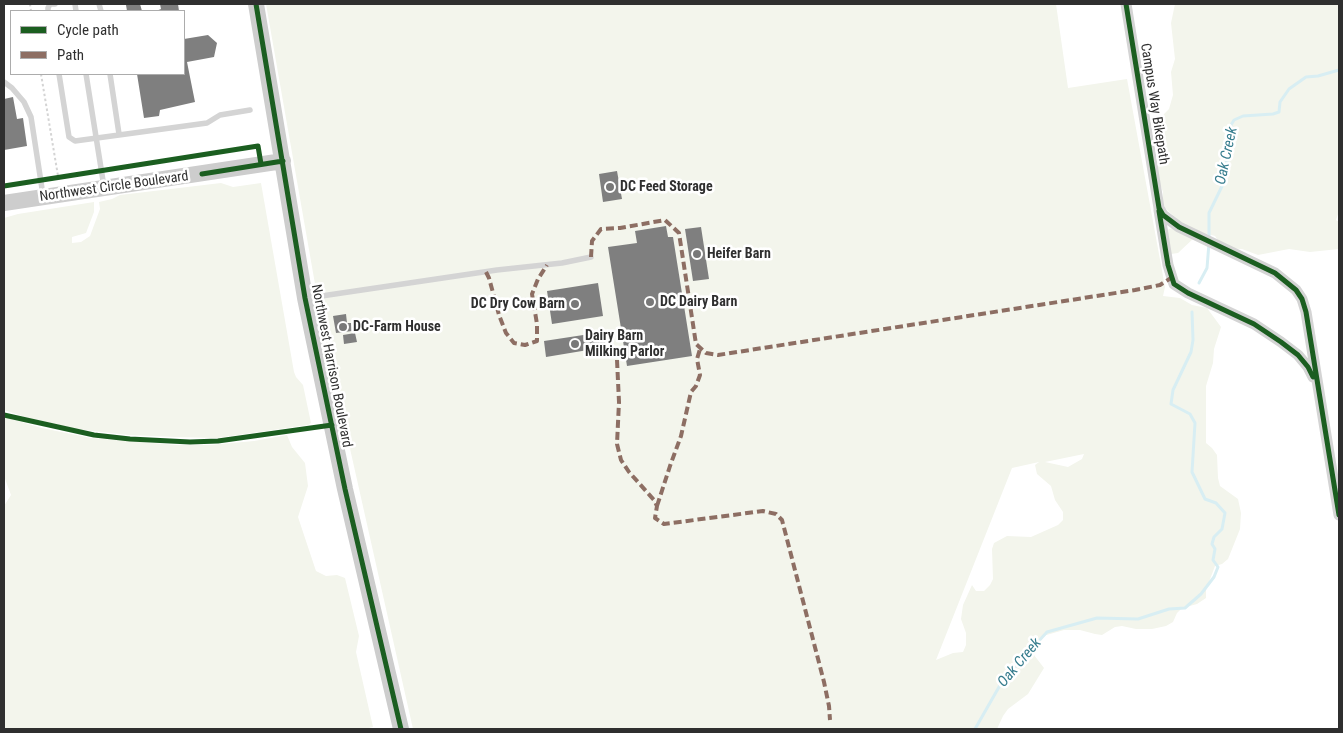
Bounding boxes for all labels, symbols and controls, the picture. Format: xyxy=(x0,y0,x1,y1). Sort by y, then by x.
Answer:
legend xyxy=(10,10,185,75)
text: Cycle path xyxy=(57,21,119,39)
street label: Campus Way Bikepath xyxy=(1136,42,1172,166)
text: Path xyxy=(57,46,84,64)
water label: Oak Creek xyxy=(1212,126,1242,186)
street label: Northwest Circle Boulevard xyxy=(38,168,190,206)
place label: DC Feed Storage xyxy=(620,179,713,195)
marker: DC Feed Storage xyxy=(604,181,616,193)
place label: Heifer Barn xyxy=(707,246,771,262)
marker: Heifer Barn xyxy=(691,248,703,260)
street label: Northwest Harrison Boulevard xyxy=(307,283,355,449)
place label: DC Dairy Barn xyxy=(660,294,737,310)
place label: DC Dry Cow Barn xyxy=(471,296,565,312)
marker: DC Dairy Barn xyxy=(644,296,656,308)
marker: DC Dry Cow Barn xyxy=(569,298,581,310)
place label: DC-Farm House xyxy=(353,319,441,335)
marker: DC-Farm House xyxy=(337,321,349,333)
place label: Dairy Barn Milking Parlor xyxy=(585,328,664,361)
marker: Dairy Barn Milking Parlor xyxy=(569,338,581,350)
water label: Oak Creek xyxy=(994,635,1046,691)

